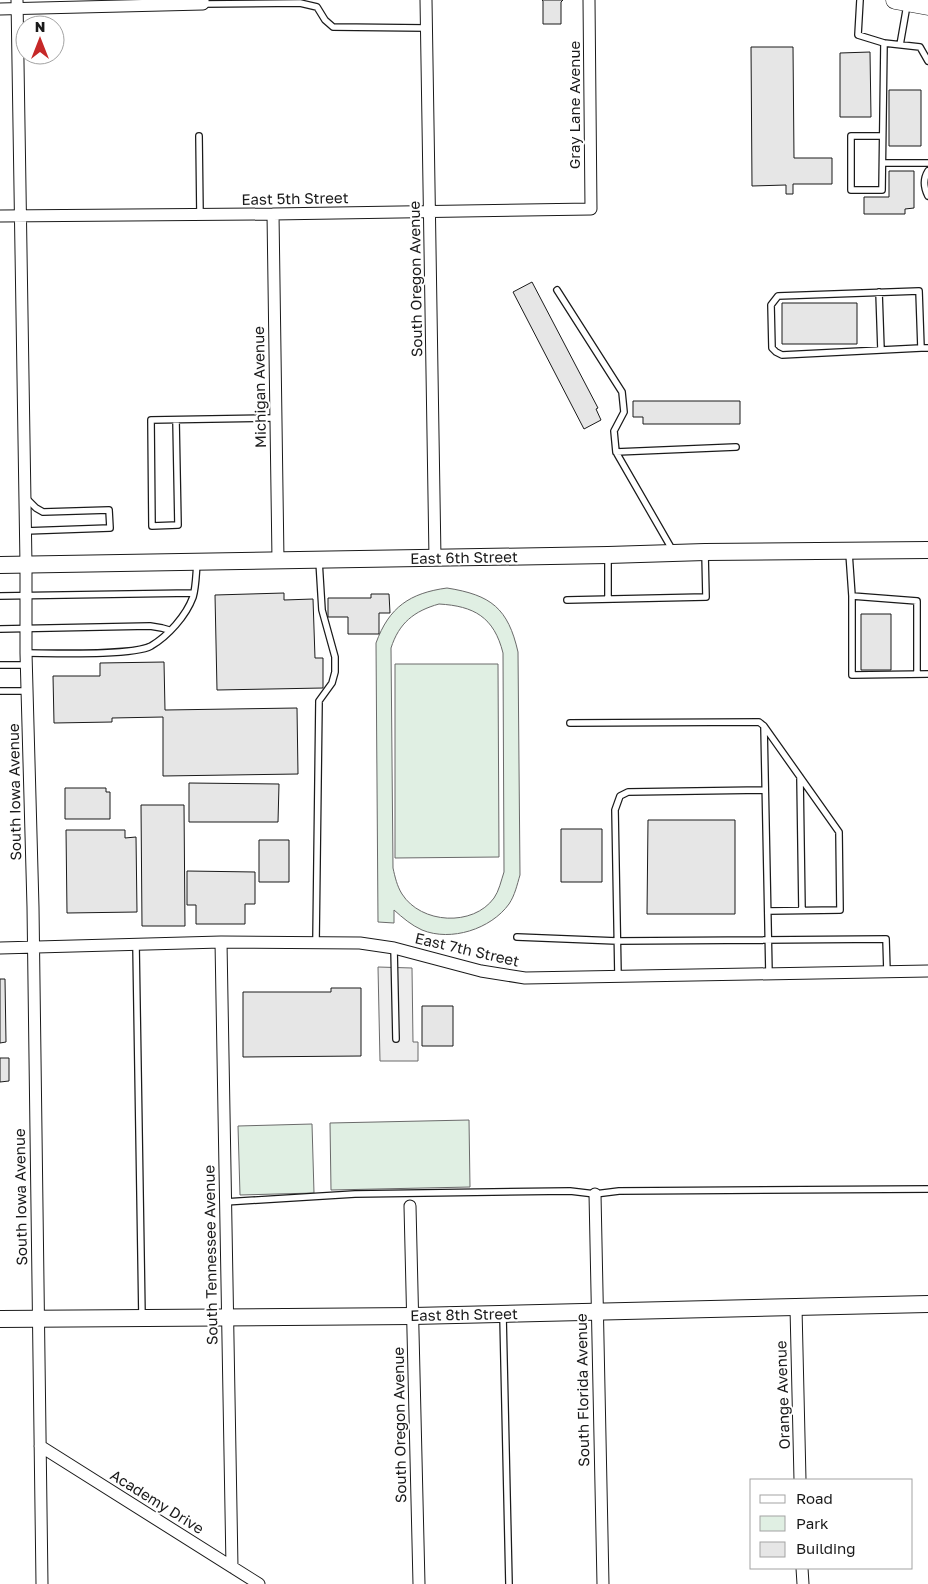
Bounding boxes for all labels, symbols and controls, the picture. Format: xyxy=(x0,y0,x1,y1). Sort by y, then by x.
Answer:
north arrow xyxy=(15,15,65,65)
text: N xyxy=(35,18,45,35)
street label: Gray Lane Avenue xyxy=(565,41,583,169)
street label: East 5th Street xyxy=(241,188,349,208)
street label: South Oregon Avenue xyxy=(405,200,425,357)
street label: Michigan Avenue xyxy=(249,326,269,448)
street label: East 6th Street xyxy=(410,547,518,567)
street label: South Iowa Avenue xyxy=(4,723,24,861)
street label: East 7th Street xyxy=(413,928,521,970)
street label: South Iowa Avenue xyxy=(10,1128,30,1266)
street label: South Tennessee Avenue xyxy=(199,1164,221,1345)
street label: East 8th Street xyxy=(410,1304,518,1324)
street label: South Florida Avenue xyxy=(572,1313,592,1467)
street label: Orange Avenue xyxy=(771,1340,793,1450)
street label: South Oregon Avenue xyxy=(389,1346,409,1503)
street label: Academy Drive xyxy=(107,1465,208,1537)
legend xyxy=(750,1479,913,1569)
text: Road xyxy=(796,1489,833,1507)
text: Park xyxy=(796,1514,829,1532)
text: Building xyxy=(796,1539,856,1557)

